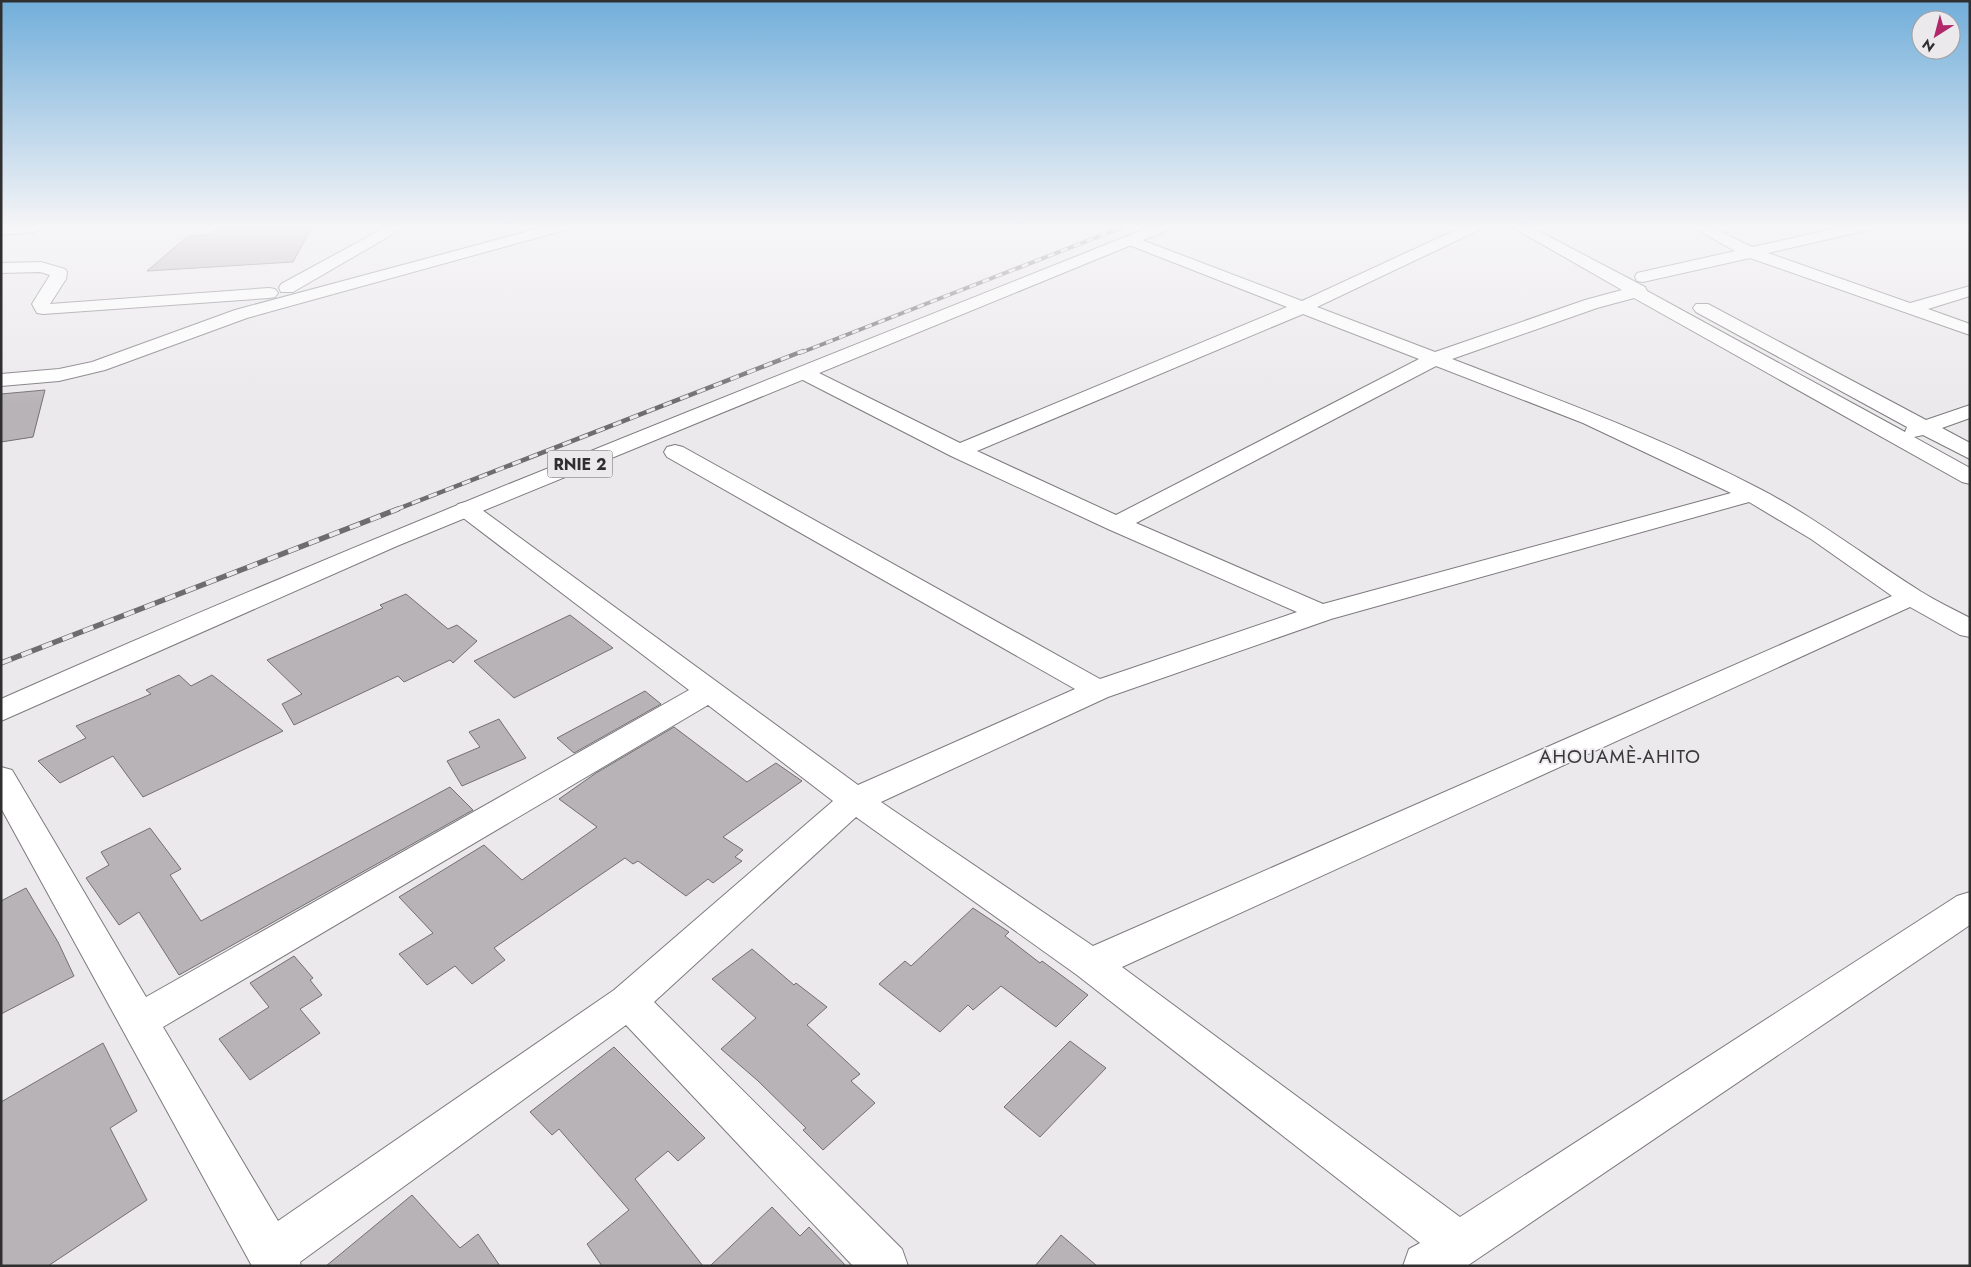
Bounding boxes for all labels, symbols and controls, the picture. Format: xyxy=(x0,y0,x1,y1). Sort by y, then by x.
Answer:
north arrow xyxy=(1911,10,1961,60)
text: N xyxy=(1918,34,1939,57)
road number: RNIE 2 xyxy=(548,450,612,478)
district label: AHOUAMÈ-AHITO xyxy=(1539,743,1701,770)

